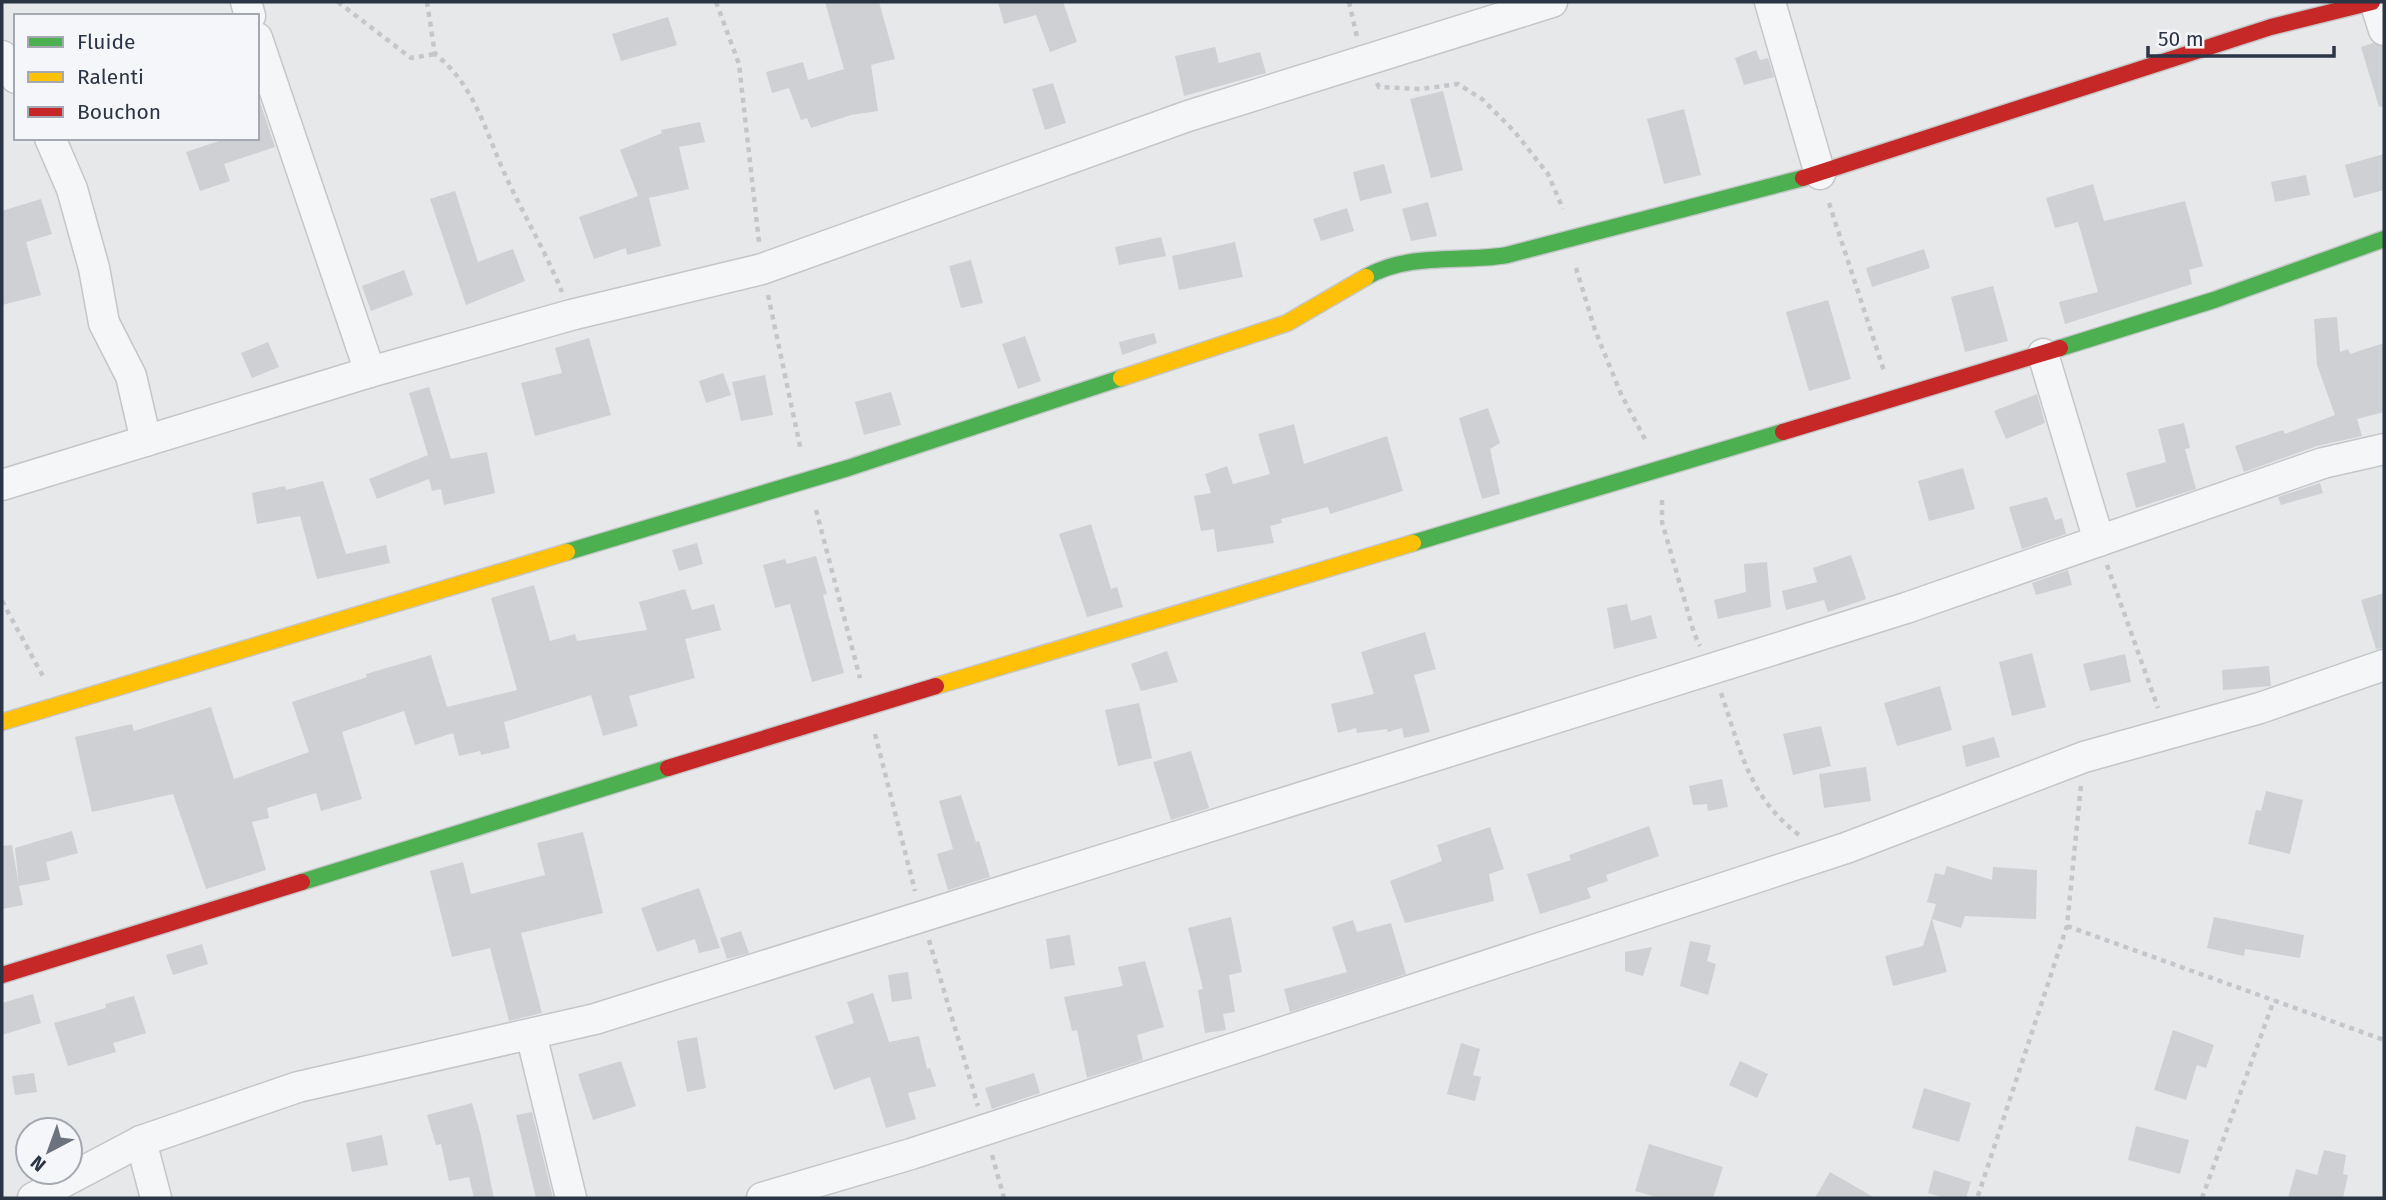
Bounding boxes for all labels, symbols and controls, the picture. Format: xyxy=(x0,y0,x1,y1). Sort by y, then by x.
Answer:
legend xyxy=(14,14,259,140)
scale bar xyxy=(2148,14,2334,58)
text: 50 m xyxy=(2158,26,2204,52)
text: Fluide xyxy=(77,29,135,55)
text: Ralenti xyxy=(77,64,144,90)
text: Bouchon xyxy=(77,99,161,125)
north arrow xyxy=(14,1116,84,1186)
text: N xyxy=(26,1151,50,1176)

